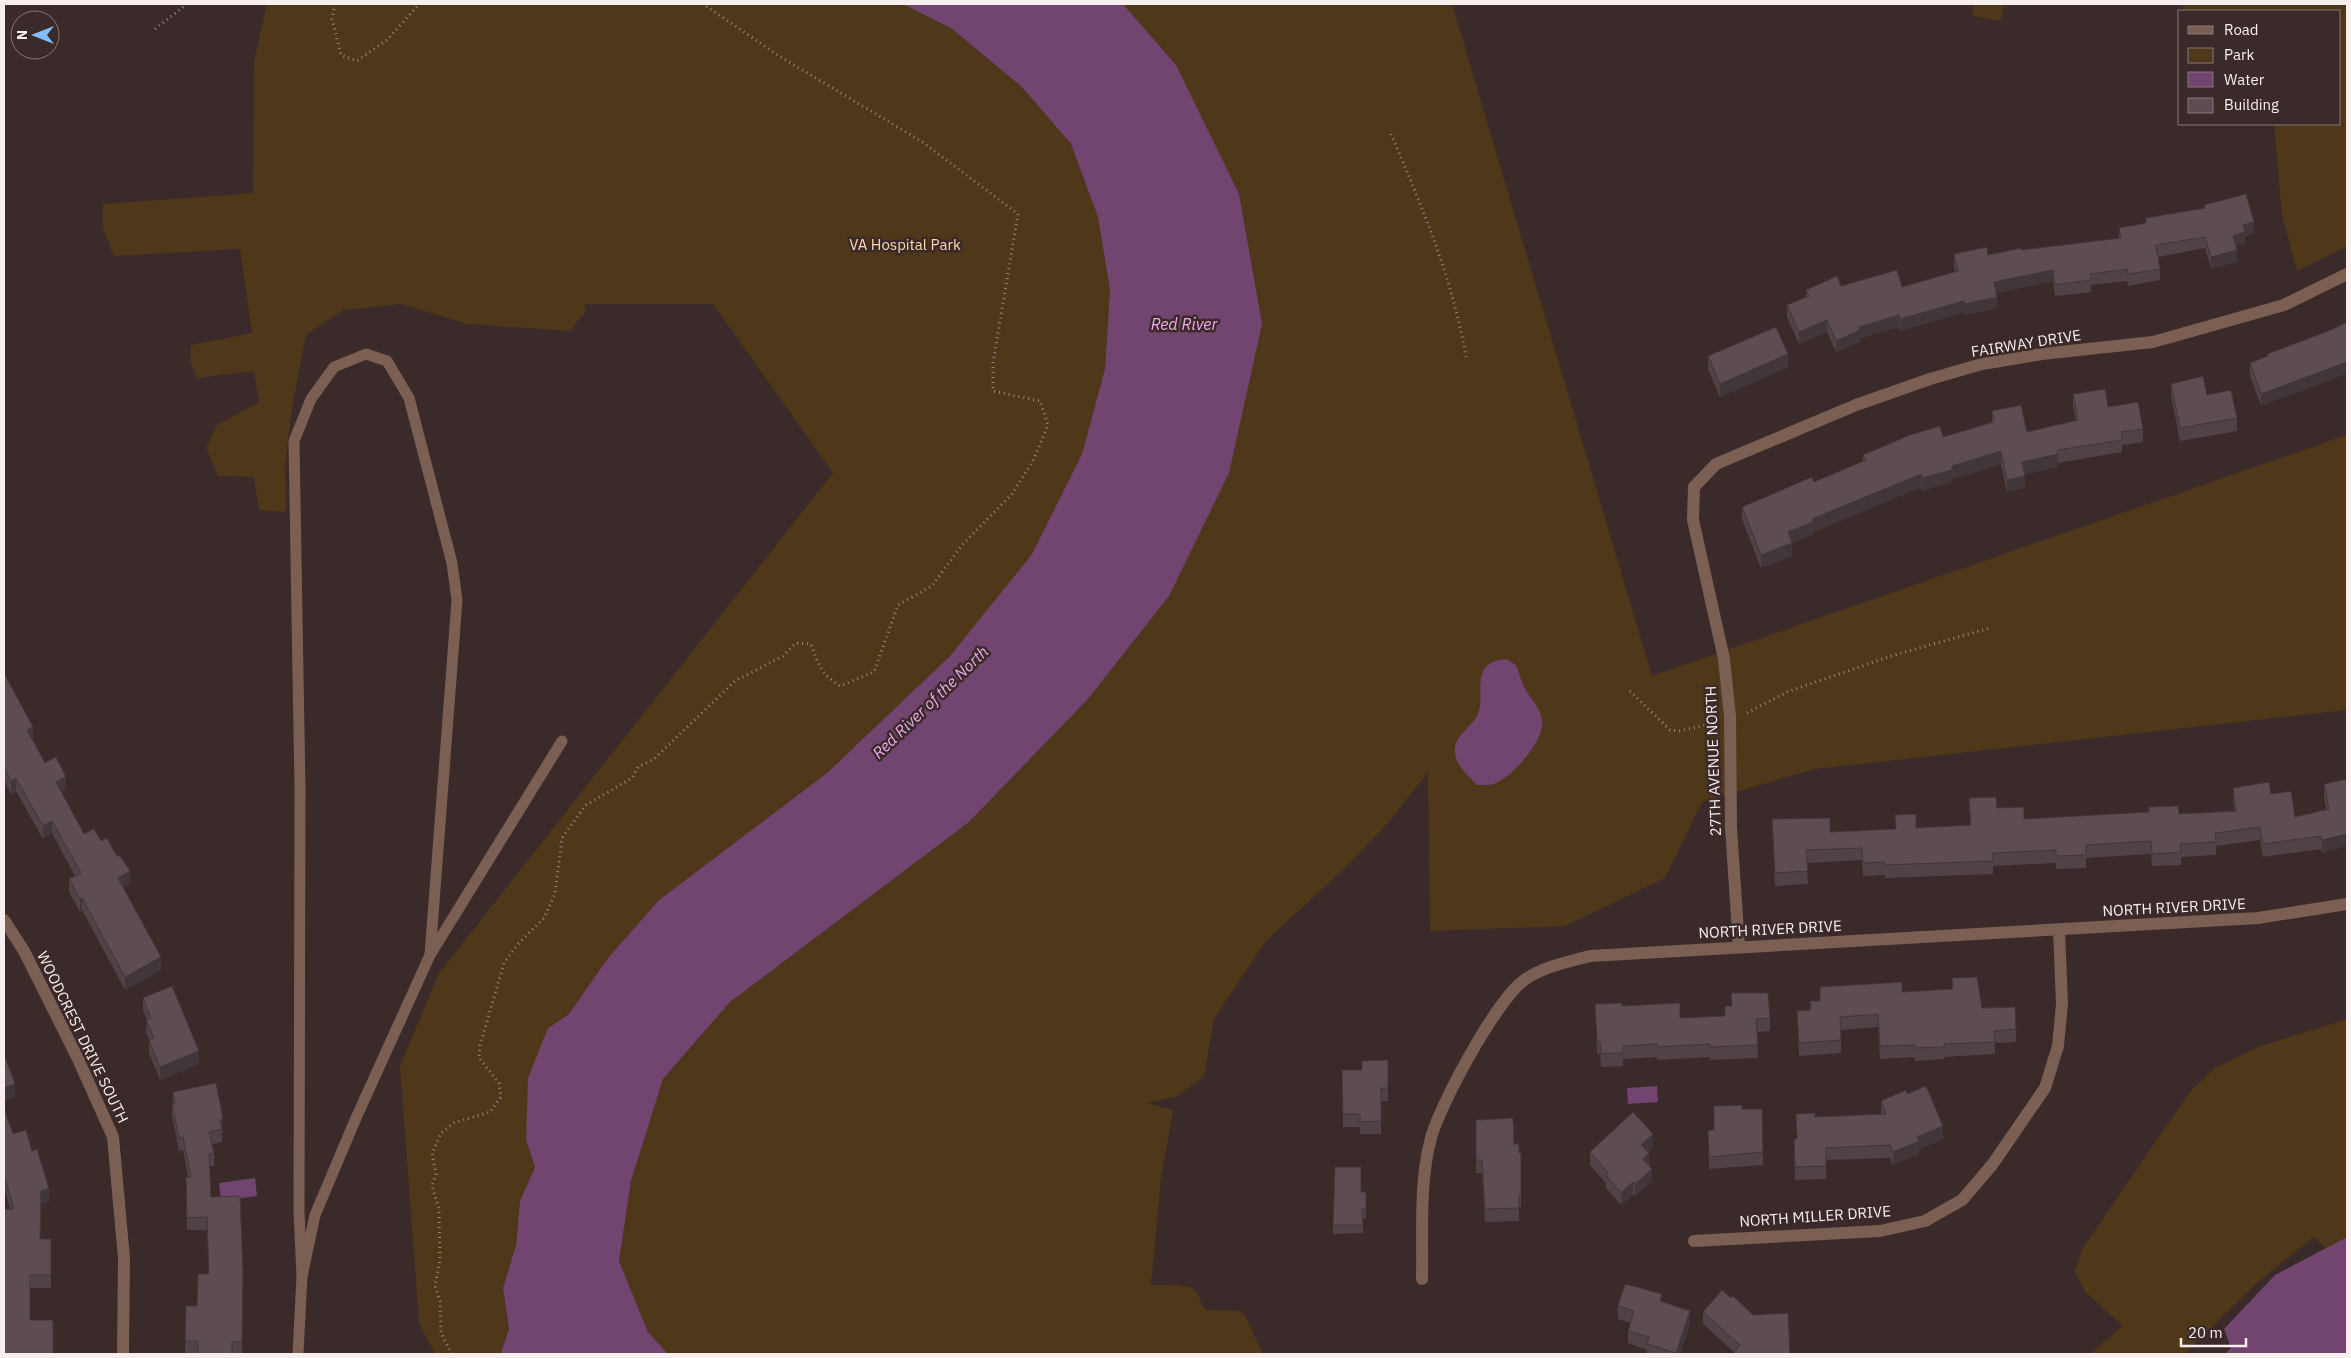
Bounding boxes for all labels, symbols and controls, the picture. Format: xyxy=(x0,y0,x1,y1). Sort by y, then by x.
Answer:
north arrow xyxy=(10,10,60,60)
legend xyxy=(2178,10,2341,125)
text: Road xyxy=(2224,20,2259,39)
text: N xyxy=(13,30,31,40)
text: Park xyxy=(2224,45,2254,64)
text: Water xyxy=(2224,70,2265,89)
text: Building xyxy=(2224,95,2279,114)
park label: VA Hospital Park xyxy=(849,235,961,254)
water label: Red River xyxy=(1151,314,1219,334)
street label: FAIRWAY DRIVE xyxy=(1970,325,2082,361)
water label: Red River of the North xyxy=(868,641,992,763)
street label: 27TH AVENUE NORTH xyxy=(1701,686,1725,836)
street label: NORTH RIVER DRIVE xyxy=(2102,894,2246,920)
street label: NORTH RIVER DRIVE xyxy=(1698,916,1842,942)
street label: WOODCREST DRIVE SOUTH xyxy=(33,948,133,1126)
street label: NORTH MILLER DRIVE xyxy=(1739,1201,1891,1231)
scale bar xyxy=(2181,1316,2246,1348)
text: 20 m xyxy=(2188,1323,2223,1342)

